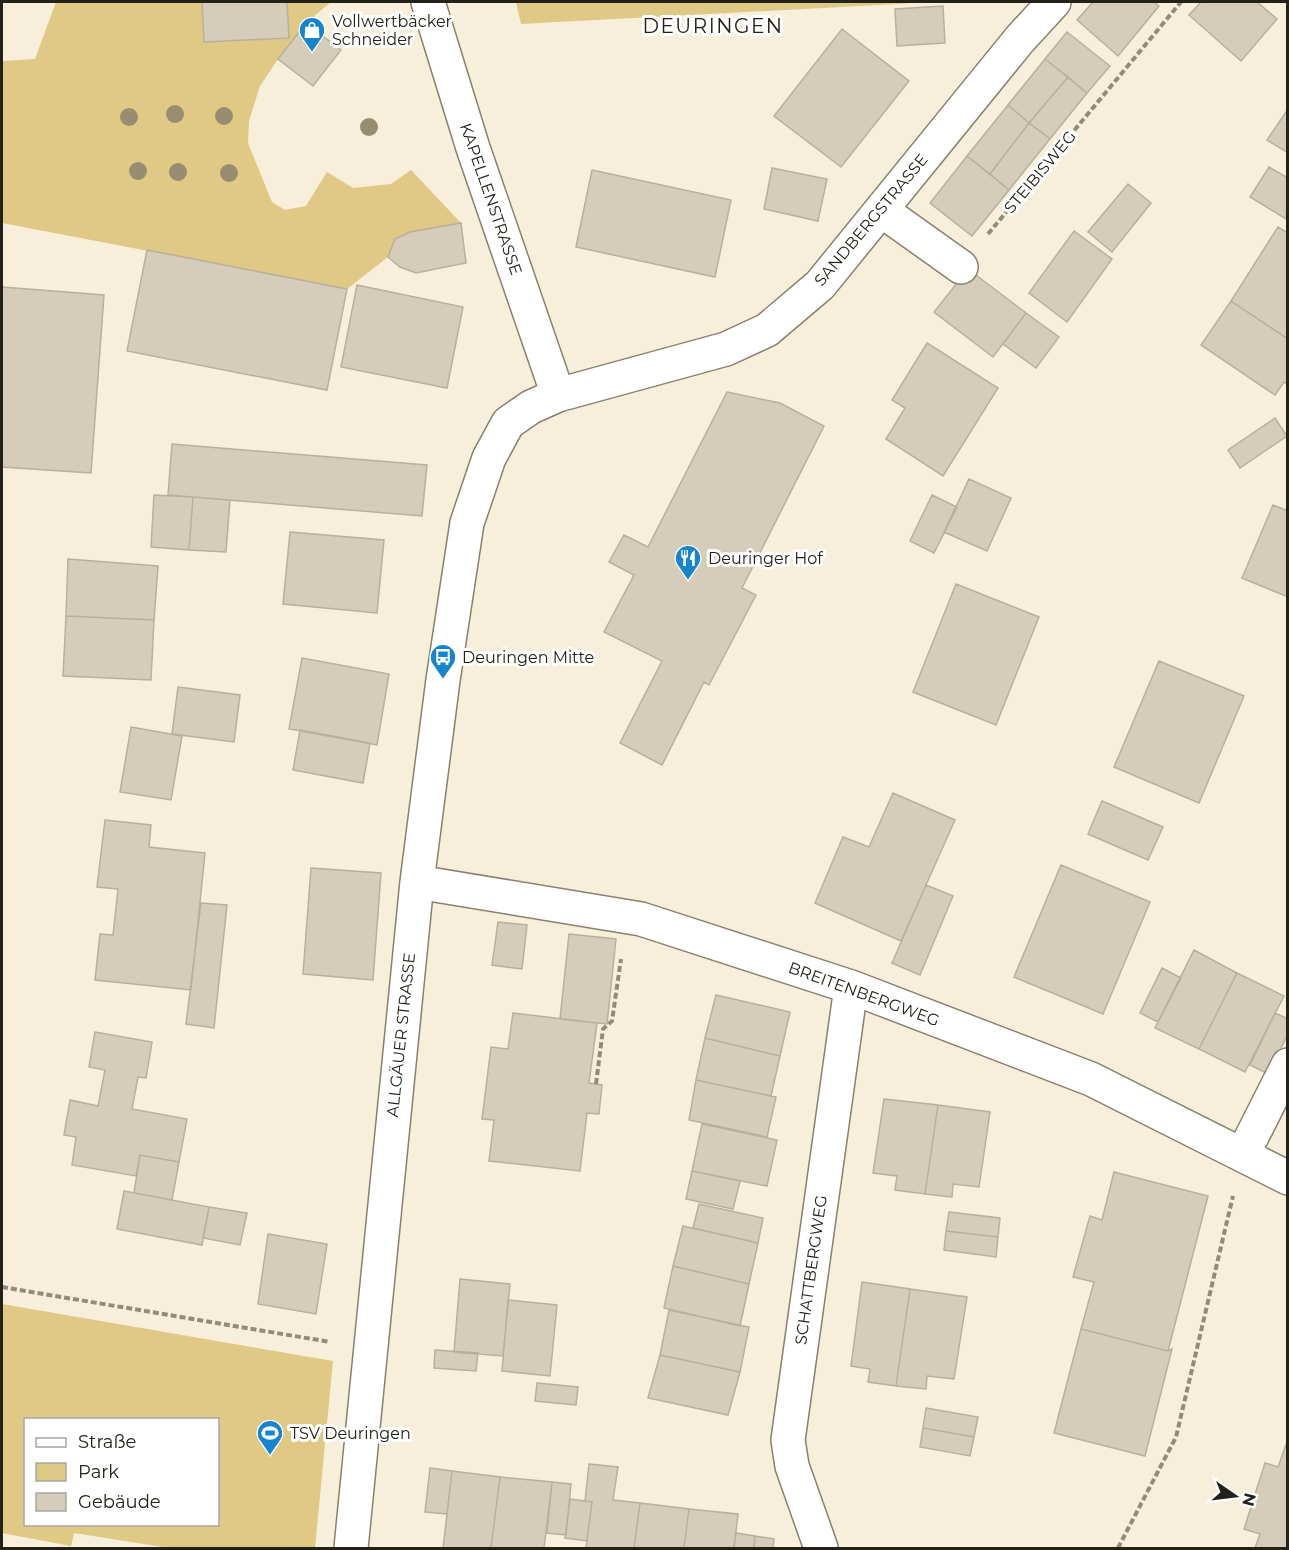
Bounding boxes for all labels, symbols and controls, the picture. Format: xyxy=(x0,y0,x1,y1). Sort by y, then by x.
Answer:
place label: Vollwertbäcker Schneider xyxy=(332,12,452,49)
district label: DEURINGEN xyxy=(642,14,784,38)
shop icon: Vollwertbäcker Schneider xyxy=(297,15,327,53)
street label: KAPELLENSTRASSE xyxy=(456,121,526,277)
street label: STEIBISWEG xyxy=(1000,127,1080,217)
street label: SANDBERGSTRASSE xyxy=(810,150,932,290)
restaurant icon: Deuringer Hof xyxy=(673,543,703,581)
place label: Deuringer Hof xyxy=(708,549,823,568)
bus stop icon: Deuringen Mitte xyxy=(428,642,458,680)
place label: Deuringen Mitte xyxy=(462,648,594,667)
street label: ALLGÄUER STRASSE xyxy=(382,952,419,1118)
street label: BREITENBERGWEG xyxy=(786,958,942,1030)
street label: SCHATTBERGWEG xyxy=(791,1194,831,1346)
legend xyxy=(24,1418,219,1526)
sports icon: TSV Deuringen xyxy=(255,1418,285,1456)
place label: TSV Deuringen xyxy=(290,1424,411,1443)
text: Straße xyxy=(78,1431,137,1453)
text: Park xyxy=(78,1461,119,1483)
north arrow xyxy=(1205,1466,1265,1526)
text: Gebäude xyxy=(78,1491,161,1513)
text: N xyxy=(1238,1491,1260,1508)

